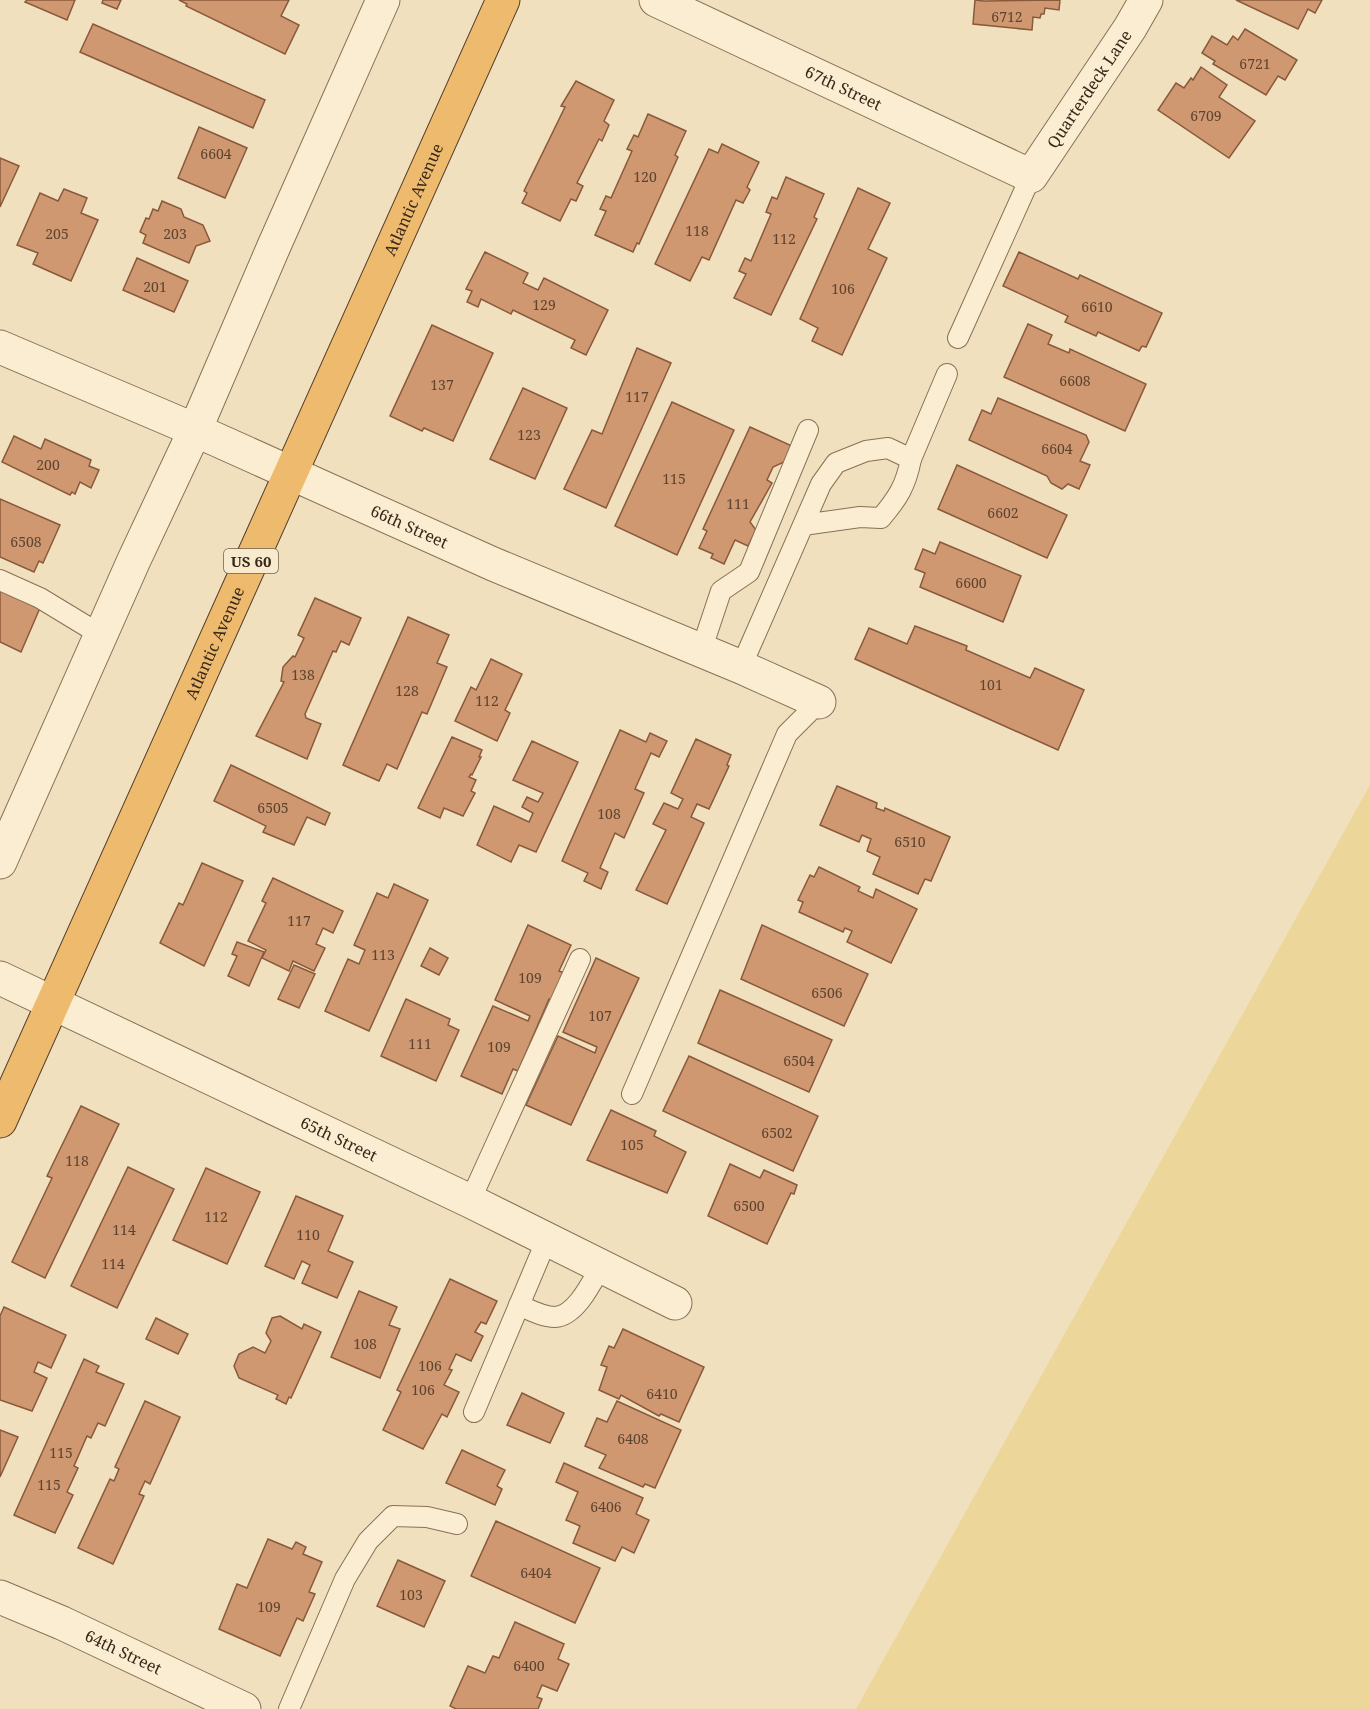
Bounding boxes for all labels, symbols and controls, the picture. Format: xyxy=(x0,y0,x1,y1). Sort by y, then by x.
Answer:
house number: 6712 xyxy=(991,7,1023,26)
street label: Quarterdeck Lane xyxy=(1042,25,1137,152)
house number: 6721 xyxy=(1239,54,1271,73)
street label: 67th Street xyxy=(801,60,886,116)
house number: 6709 xyxy=(1190,106,1222,125)
street label: Atlantic Avenue xyxy=(379,140,448,259)
house number: 6604 xyxy=(200,144,232,163)
house number: 120 xyxy=(633,167,657,186)
house number: 118 xyxy=(685,221,709,240)
house number: 205 xyxy=(45,224,69,243)
house number: 203 xyxy=(163,224,187,243)
house number: 112 xyxy=(772,229,796,248)
house number: 201 xyxy=(143,277,167,296)
house number: 106 xyxy=(831,279,855,298)
house number: 129 xyxy=(532,295,556,314)
house number: 6610 xyxy=(1081,297,1113,316)
house number: 6608 xyxy=(1059,371,1091,390)
house number: 137 xyxy=(430,375,454,394)
house number: 117 xyxy=(625,387,649,406)
house number: 123 xyxy=(517,425,541,444)
house number: 6604 xyxy=(1041,439,1073,458)
house number: 200 xyxy=(36,455,60,474)
house number: 115 xyxy=(662,469,686,488)
house number: 111 xyxy=(726,494,750,513)
street label: 66th Street xyxy=(367,499,452,554)
house number: 6602 xyxy=(987,503,1019,522)
house number: 6508 xyxy=(10,532,42,551)
road number: US 60 xyxy=(224,549,278,573)
house number: 6600 xyxy=(955,573,987,592)
street label: Atlantic Avenue xyxy=(180,583,249,703)
house number: 138 xyxy=(291,665,315,684)
house number: 101 xyxy=(979,675,1003,694)
house number: 128 xyxy=(395,681,419,700)
house number: 112 xyxy=(475,691,499,710)
house number: 6505 xyxy=(257,798,289,817)
house number: 108 xyxy=(597,804,621,823)
house number: 6510 xyxy=(894,832,926,851)
house number: 117 xyxy=(287,911,311,930)
house number: 113 xyxy=(371,945,395,964)
house number: 109 xyxy=(518,968,542,987)
house number: 6506 xyxy=(811,983,843,1002)
house number: 107 xyxy=(588,1006,612,1025)
house number: 111 xyxy=(408,1034,432,1053)
house number: 109 xyxy=(487,1037,511,1056)
house number: 6504 xyxy=(783,1051,815,1070)
street label: 65th Street xyxy=(297,1111,381,1167)
house number: 6502 xyxy=(761,1123,793,1142)
house number: 105 xyxy=(620,1135,644,1154)
house number: 118 xyxy=(65,1151,89,1170)
house number: 6500 xyxy=(733,1196,765,1215)
house number: 112 xyxy=(204,1207,228,1226)
house number: 114 xyxy=(112,1220,136,1239)
house number: 110 xyxy=(296,1225,320,1244)
house number: 114 xyxy=(101,1254,125,1273)
house number: 108 xyxy=(353,1334,377,1353)
house number: 106 xyxy=(418,1356,442,1375)
house number: 106 xyxy=(411,1380,435,1399)
house number: 6410 xyxy=(646,1384,678,1403)
house number: 6408 xyxy=(617,1429,649,1448)
house number: 115 xyxy=(49,1443,73,1462)
house number: 115 xyxy=(37,1475,61,1494)
house number: 6406 xyxy=(590,1497,622,1516)
house number: 6404 xyxy=(520,1563,552,1582)
house number: 103 xyxy=(399,1585,423,1604)
house number: 109 xyxy=(257,1597,281,1616)
street label: 64th Street xyxy=(81,1624,166,1680)
house number: 6400 xyxy=(513,1656,545,1675)

